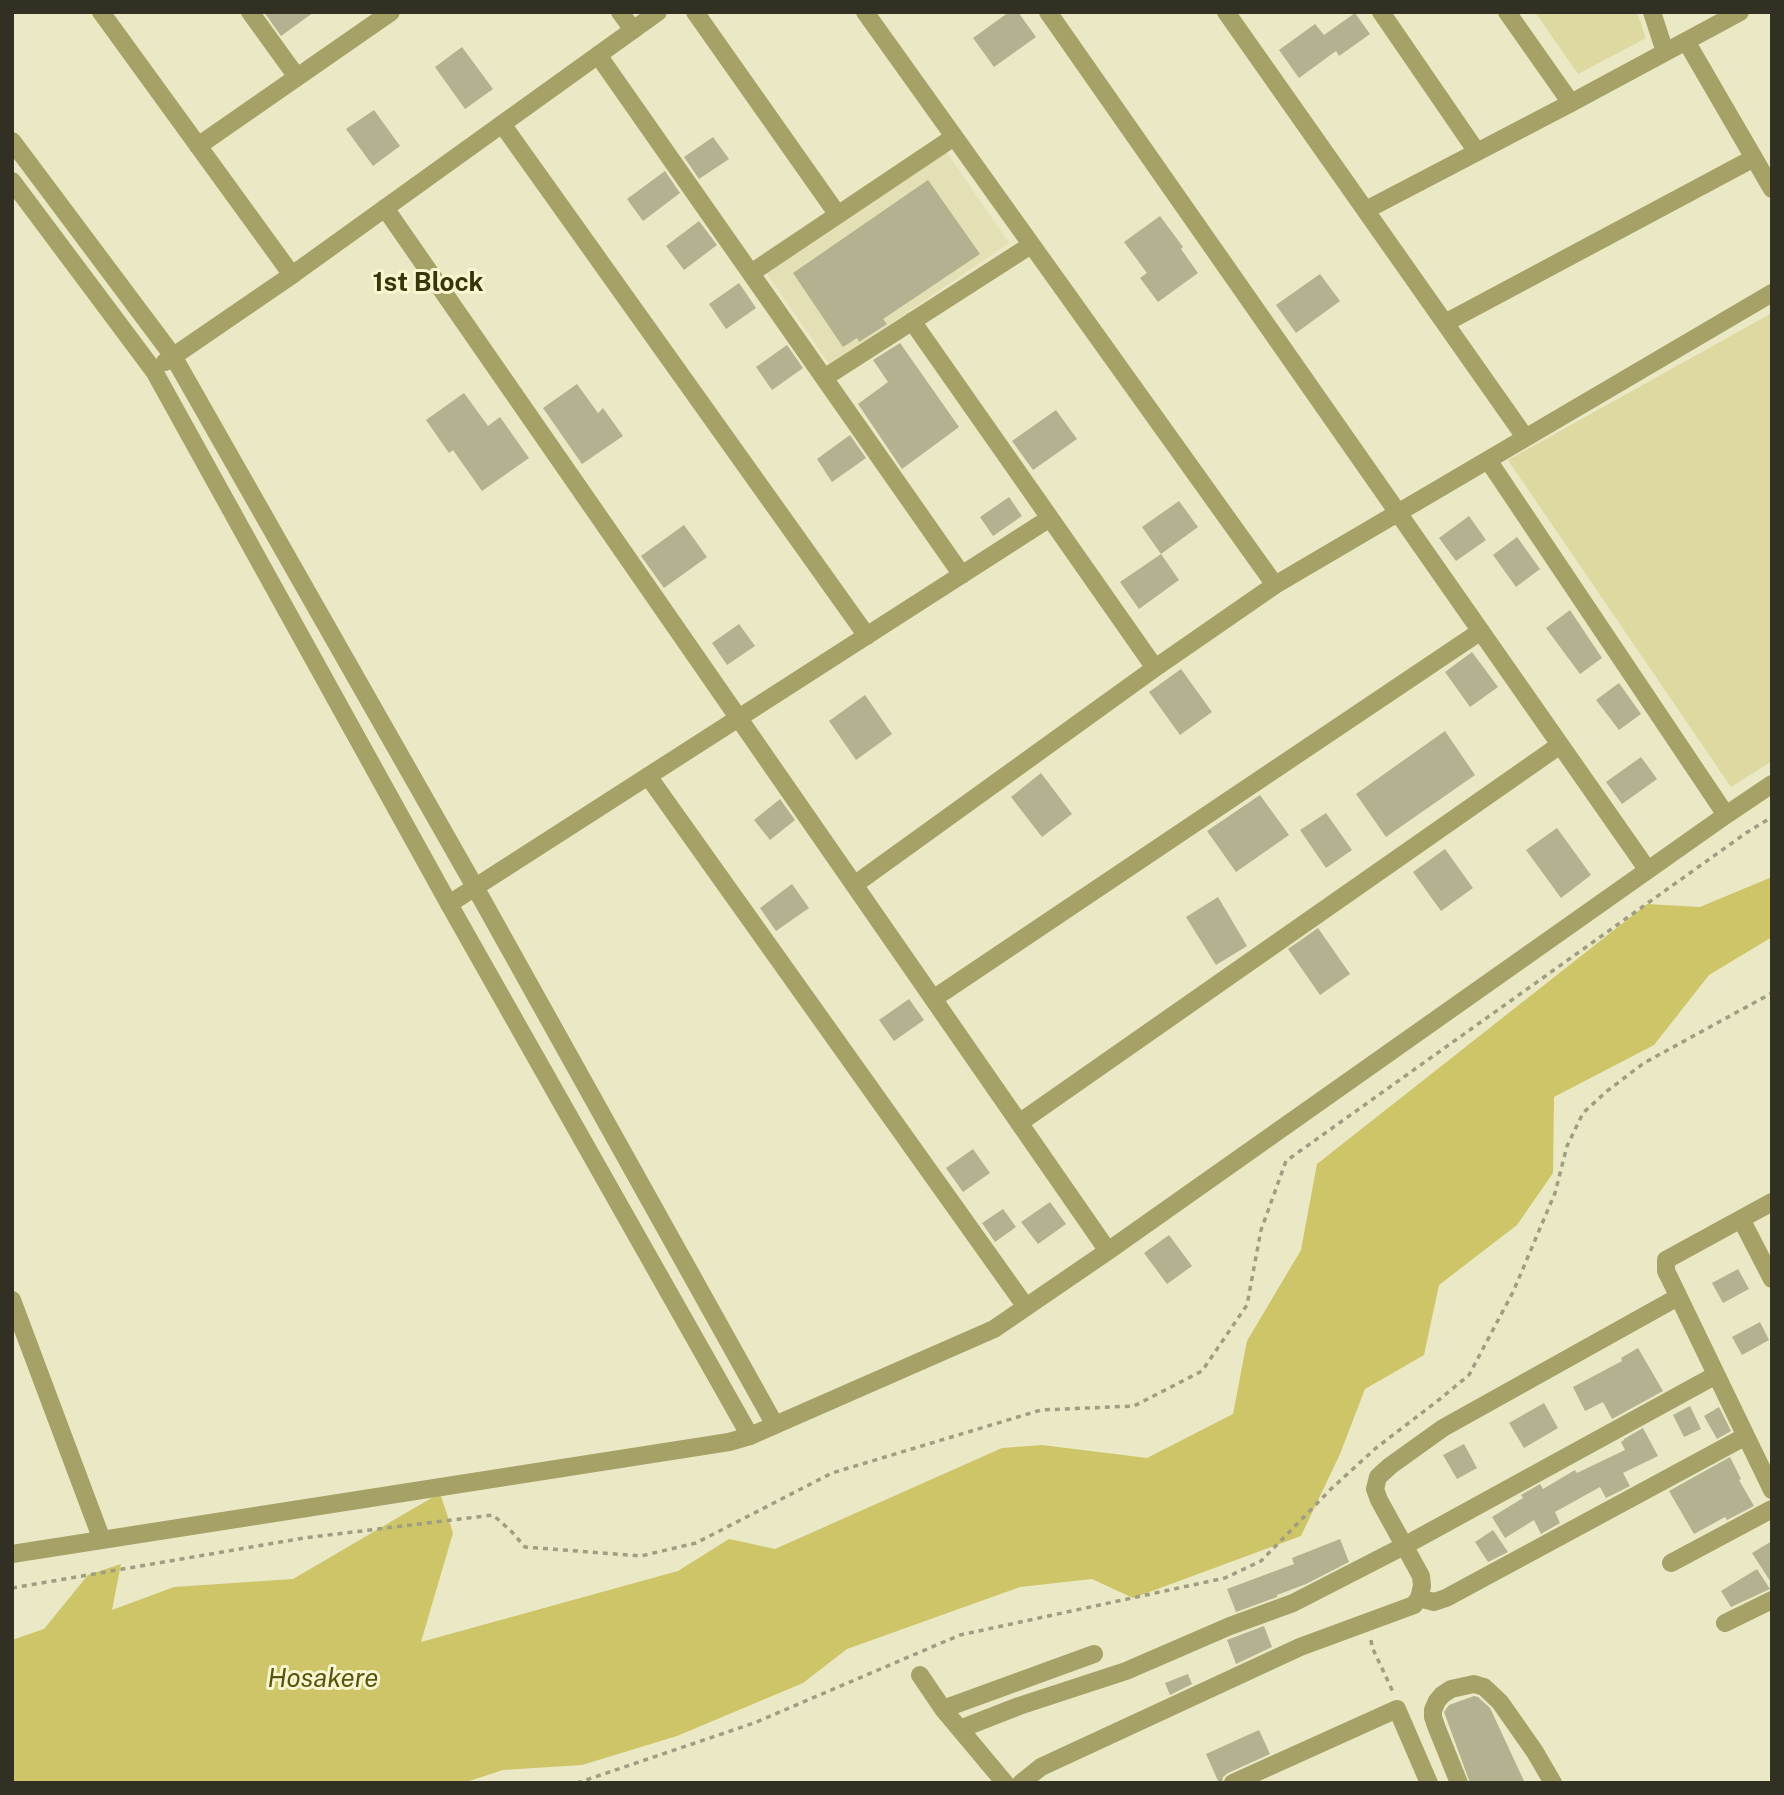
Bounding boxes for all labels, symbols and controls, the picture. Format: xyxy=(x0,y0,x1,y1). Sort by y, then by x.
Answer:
district label: 1st Block xyxy=(372,267,484,299)
water label: Hosakere xyxy=(268,1663,378,1695)

